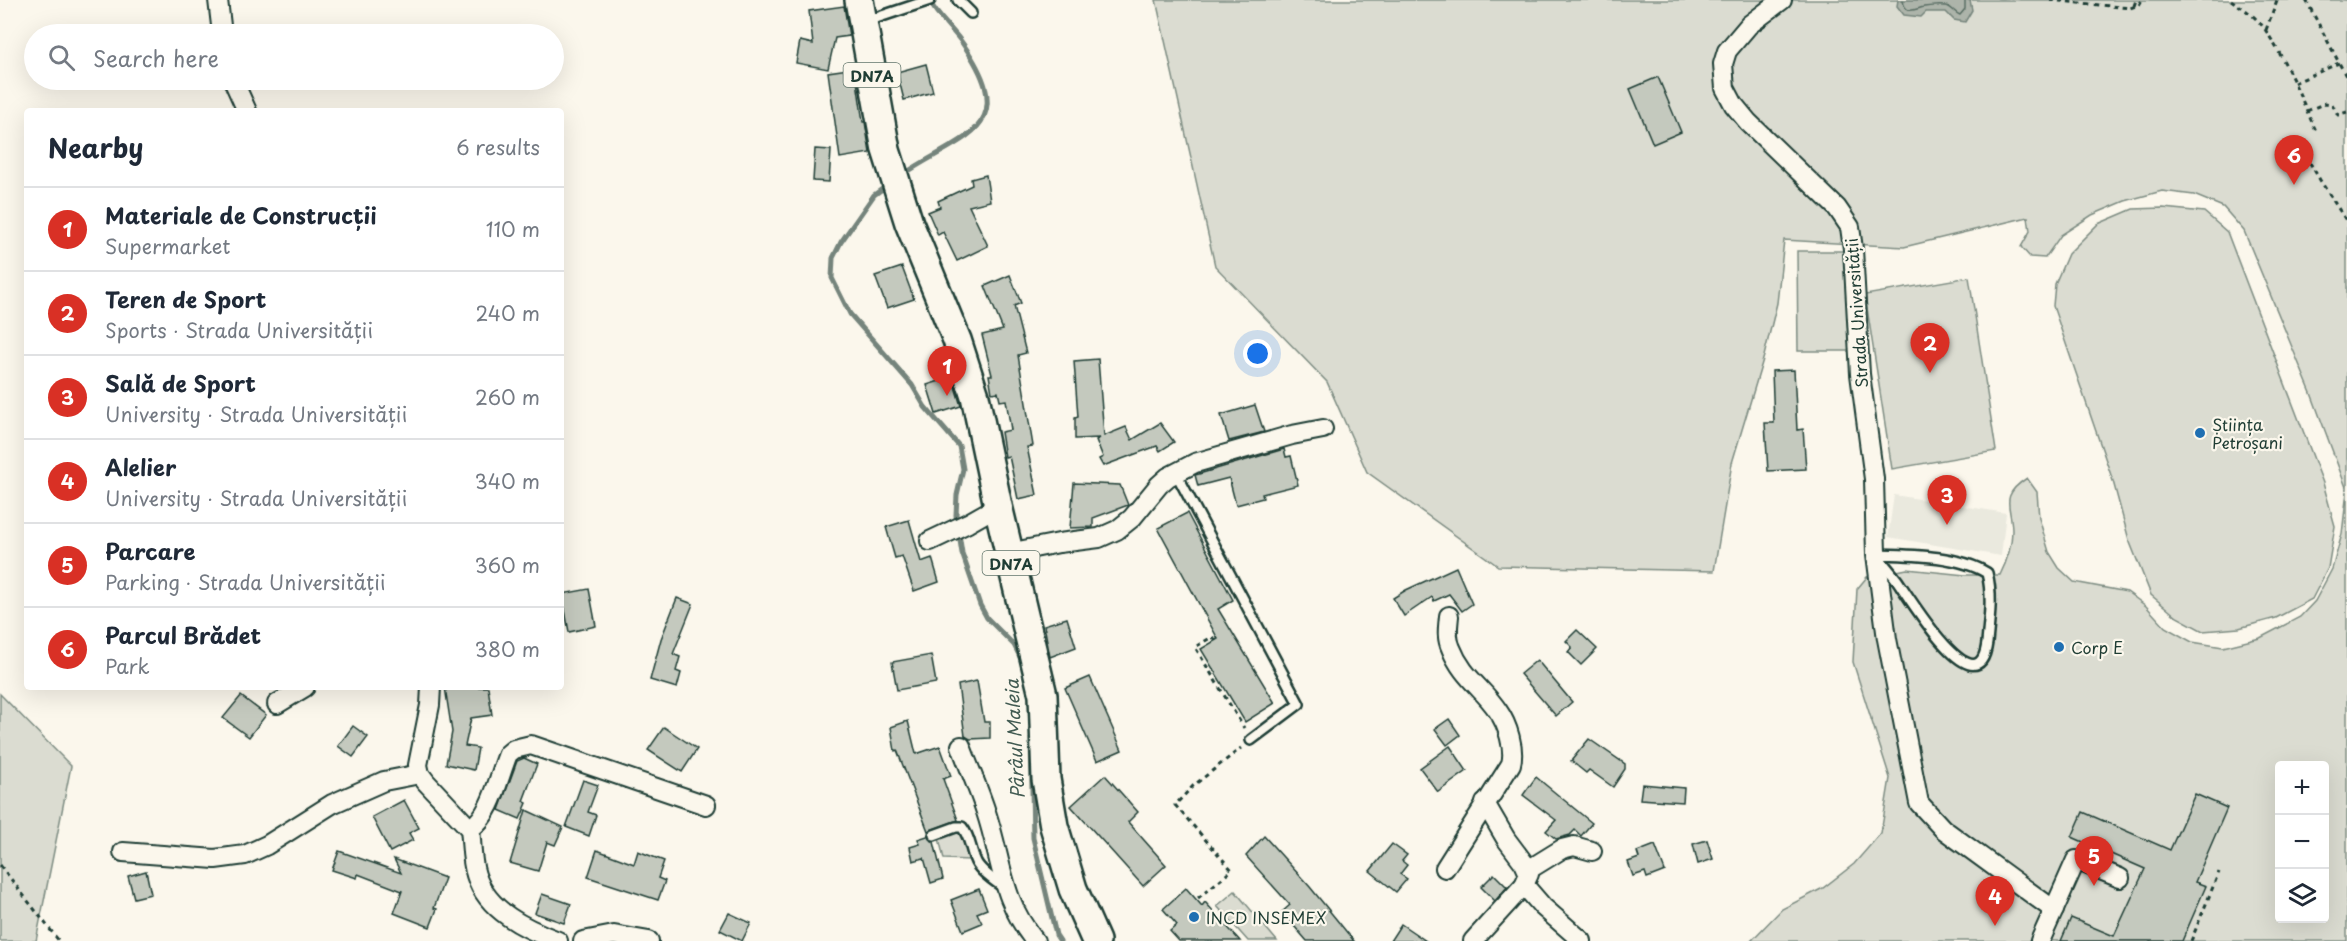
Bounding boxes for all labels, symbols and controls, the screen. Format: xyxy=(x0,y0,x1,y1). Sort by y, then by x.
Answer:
search box xyxy=(24,24,564,90)
icon: search xyxy=(45,41,78,74)
text: Search here xyxy=(93,41,219,74)
road number: DN7A xyxy=(844,63,900,87)
text: Nearby xyxy=(48,128,143,167)
text: 6 results xyxy=(456,132,540,162)
pin: 6 xyxy=(2274,136,2314,185)
text: Materiale de Construcții xyxy=(105,198,377,231)
text: 1 xyxy=(63,214,72,244)
text: 110 m xyxy=(486,214,540,244)
text: Supermarket xyxy=(105,231,231,261)
street label: Strada Universității xyxy=(1839,237,1873,389)
text: Teren de Sport xyxy=(105,282,266,315)
text: 2 xyxy=(60,298,75,328)
text: 240 m xyxy=(475,298,540,328)
text: Sports · Strada Universității xyxy=(105,315,373,345)
pin: 2 xyxy=(1910,324,1950,373)
your location xyxy=(1243,339,1272,368)
pin: 1 xyxy=(928,346,966,396)
text: Sală de Sport xyxy=(105,366,256,399)
text: 3 xyxy=(61,382,74,412)
text: 260 m xyxy=(475,382,540,412)
text: University · Strada Universității xyxy=(105,399,407,429)
place label: Știința Petroșani xyxy=(2212,412,2283,454)
marker: Știința Petroșani xyxy=(2193,426,2207,440)
text: Alelier xyxy=(105,450,176,483)
text: 4 xyxy=(61,466,74,496)
text: 340 m xyxy=(475,466,540,496)
pin: 3 xyxy=(1928,476,1966,525)
text: University · Strada Universității xyxy=(105,483,407,513)
text: Parcare xyxy=(105,534,195,567)
text: 5 xyxy=(61,550,74,580)
text: 360 m xyxy=(474,550,540,580)
road number: DN7A xyxy=(982,551,1040,575)
text: Parking · Strada Universității xyxy=(105,567,386,597)
text: Parcul Brădet xyxy=(105,618,261,651)
text: 6 xyxy=(60,634,75,664)
text: 380 m xyxy=(474,634,540,664)
place label: Corp E xyxy=(2071,635,2123,659)
marker: Corp E xyxy=(2052,640,2066,654)
text: Park xyxy=(105,651,150,681)
water label: Pârâul Maleia xyxy=(997,678,1031,799)
map controls xyxy=(2275,761,2329,923)
button: + xyxy=(2275,761,2329,815)
button: − xyxy=(2275,815,2329,869)
pin: 5 xyxy=(2074,836,2114,886)
button: layers xyxy=(2275,869,2329,923)
pin: 4 xyxy=(1976,876,2014,926)
place label: INCD INSEMEX xyxy=(1206,905,1327,929)
marker: INCD INSEMEX xyxy=(1187,910,1201,924)

